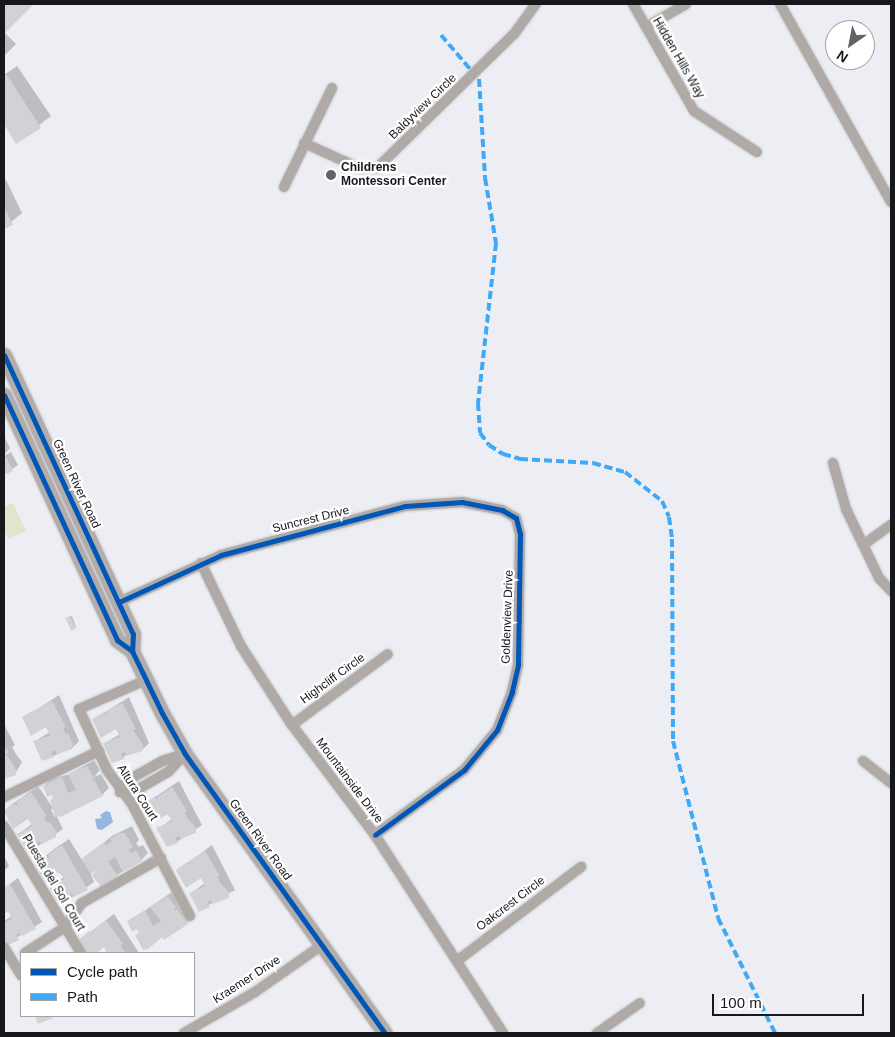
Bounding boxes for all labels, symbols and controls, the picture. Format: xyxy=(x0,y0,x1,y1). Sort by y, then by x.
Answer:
street label: Hidden Hills Way xyxy=(649,15,707,101)
north arrow xyxy=(825,20,875,70)
text: N xyxy=(834,47,851,66)
street label: Baldyview Circle xyxy=(386,71,460,143)
place label: Childrens Montessori Center xyxy=(341,161,446,189)
marker: Childrens Montessori Center xyxy=(325,169,337,181)
street label: Green River Road xyxy=(49,437,103,531)
street label: Suncrest Drive xyxy=(271,503,351,537)
street label: Goldenview Drive xyxy=(499,570,517,664)
street label: Highcliff Circle xyxy=(298,651,368,707)
street label: Mountainside Drive xyxy=(312,736,386,826)
street label: Altura Court xyxy=(114,762,160,824)
street label: Green River Road xyxy=(226,797,294,883)
street label: Puesta del Sol Court xyxy=(18,832,88,934)
street label: Oakcrest Circle xyxy=(474,874,548,934)
legend xyxy=(20,952,195,1017)
street label: Kraemer Drive xyxy=(211,953,283,1007)
text: Cycle path xyxy=(67,963,138,980)
scale bar xyxy=(715,984,868,1016)
text: Path xyxy=(67,988,98,1005)
text: 100 m xyxy=(720,994,762,1011)

